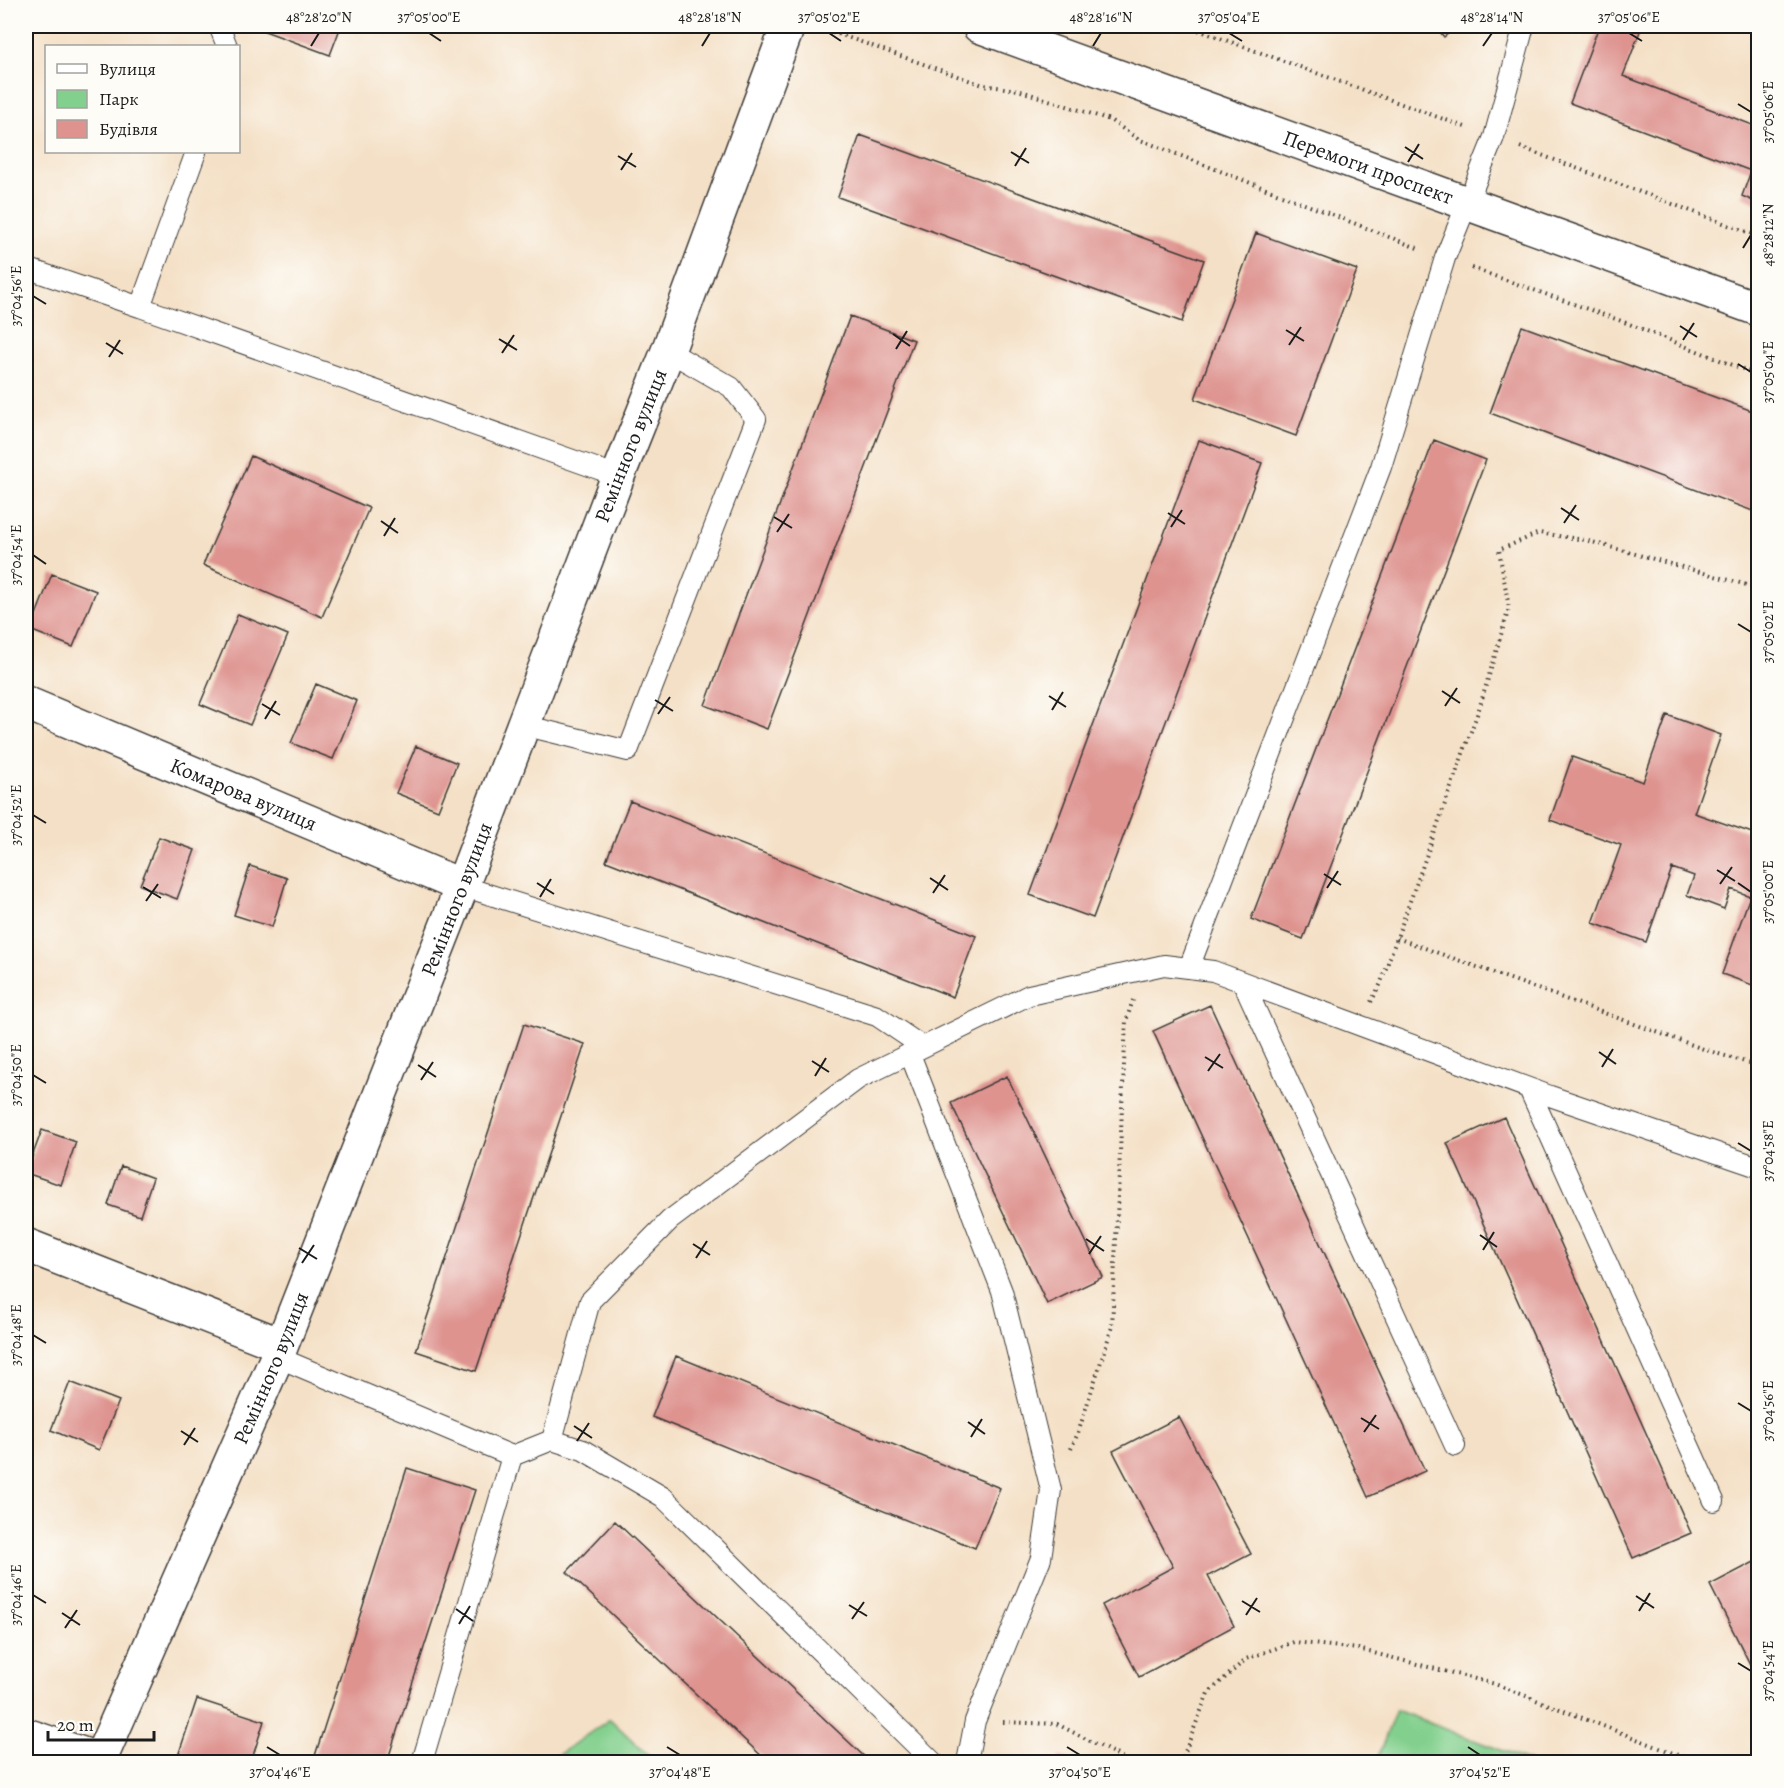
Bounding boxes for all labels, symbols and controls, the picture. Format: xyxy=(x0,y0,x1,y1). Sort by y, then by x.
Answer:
text: 48°28'20"N xyxy=(286,7,352,27)
text: 37°05'00"E xyxy=(397,7,461,27)
text: 48°28'18"N xyxy=(678,7,742,27)
text: 37°05'02"E xyxy=(798,7,860,27)
text: 48°28'16"N xyxy=(1070,7,1133,27)
text: 37°05'04"E xyxy=(1198,7,1260,27)
text: 48°28'14"N xyxy=(1461,7,1524,27)
text: 37°05'06"E xyxy=(1598,7,1660,27)
legend xyxy=(45,45,240,153)
text: Вулиця xyxy=(99,57,156,81)
text: 37°05'06"E xyxy=(1758,81,1778,143)
text: Парк xyxy=(99,87,139,111)
text: Будівля xyxy=(99,117,158,141)
street label: Перемоги проспект xyxy=(1279,124,1457,211)
text: 48°28'12"N xyxy=(1758,203,1778,267)
text: 37°04'56"E xyxy=(6,265,26,327)
text: 37°05'04"E xyxy=(1758,341,1778,403)
street label: Ремінного вулиця xyxy=(588,365,673,526)
text: 37°04'54"E xyxy=(6,524,26,586)
text: 37°05'02"E xyxy=(1758,601,1778,663)
street label: Комарова вулиця xyxy=(166,751,321,838)
text: 37°04'52"E xyxy=(6,784,26,846)
street label: Ремінного вулиця xyxy=(414,818,499,980)
text: 37°05'00"E xyxy=(1758,860,1778,924)
text: 37°04'50"E xyxy=(6,1044,26,1106)
text: 37°04'58"E xyxy=(1758,1120,1778,1182)
street label: Ремінного вулиця xyxy=(226,1288,315,1449)
text: 37°04'48"E xyxy=(6,1304,26,1366)
text: 37°04'56"E xyxy=(1758,1380,1778,1442)
text: 37°04'46"E xyxy=(6,1564,26,1626)
text: 37°04'54"E xyxy=(1758,1640,1778,1702)
scale bar xyxy=(48,1704,154,1742)
text: 20 m xyxy=(57,1713,94,1737)
text: 37°04'46"E xyxy=(249,1762,311,1782)
text: 37°04'48"E xyxy=(649,1762,711,1782)
text: 37°04'50"E xyxy=(1049,1762,1111,1782)
text: 37°04'52"E xyxy=(1449,1762,1511,1782)

